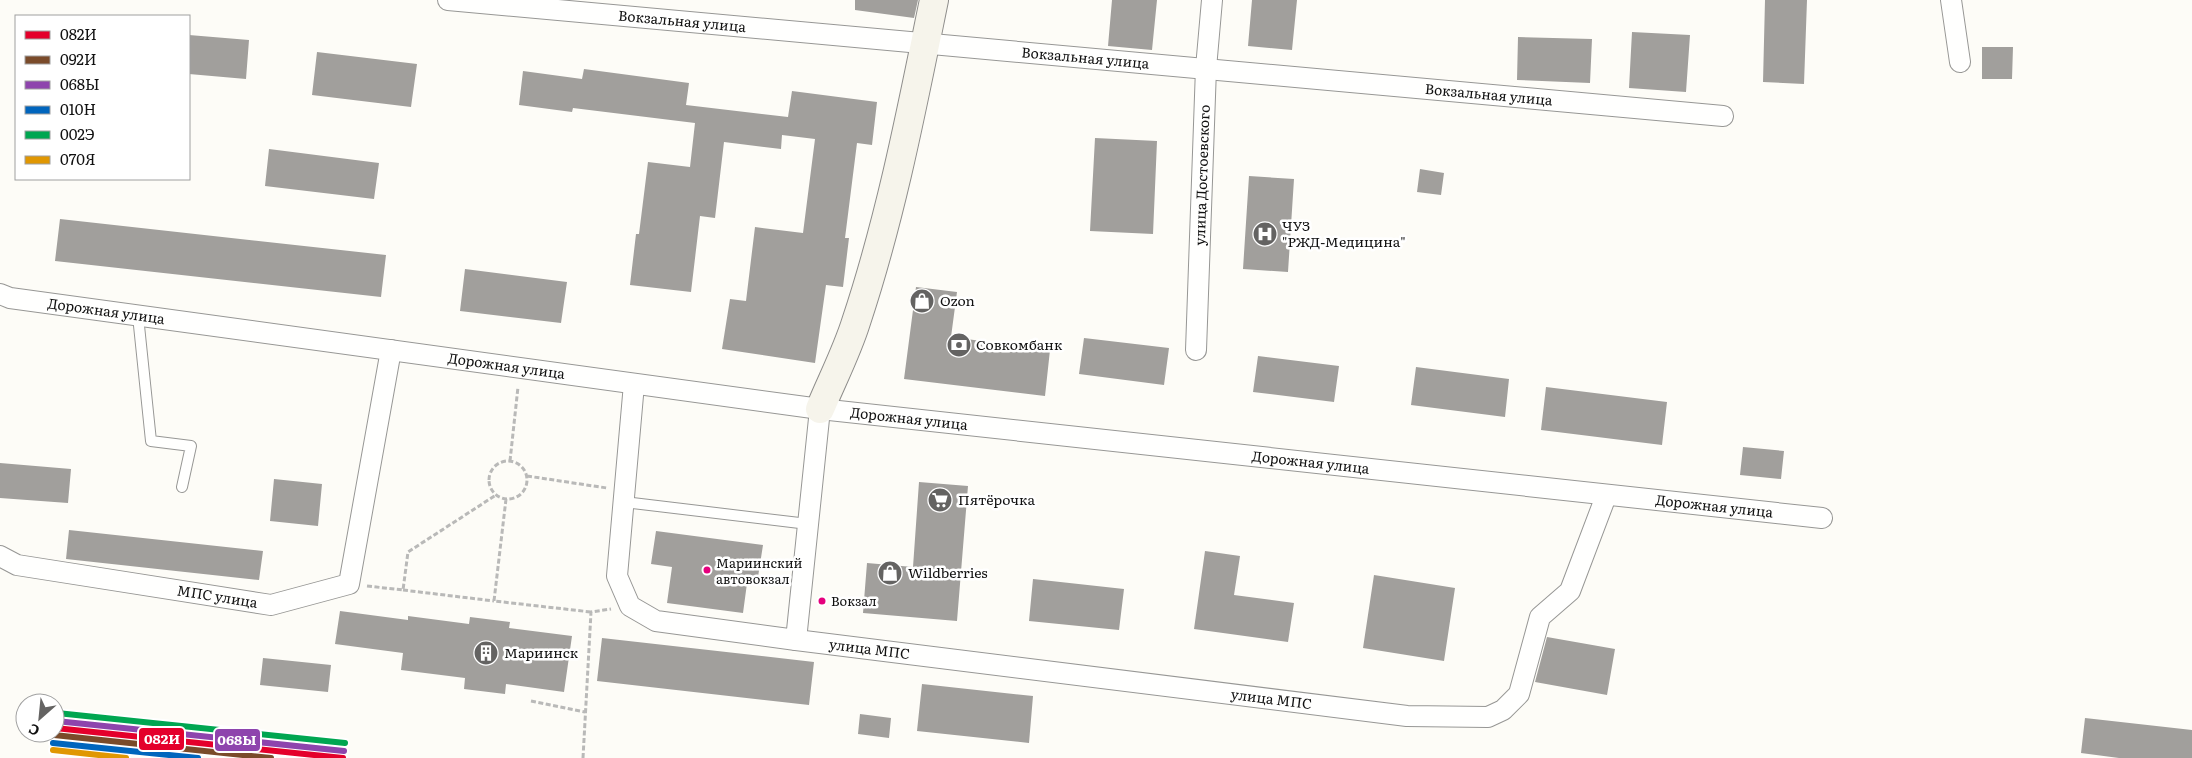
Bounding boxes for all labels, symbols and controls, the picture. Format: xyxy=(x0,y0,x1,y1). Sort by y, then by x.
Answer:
street label: Вокзальная улица xyxy=(617,5,747,36)
legend xyxy=(15,15,190,180)
text: 082И xyxy=(60,22,97,45)
street label: Вокзальная улица xyxy=(1021,41,1151,73)
text: 092И xyxy=(60,47,97,70)
text: 068Ы xyxy=(60,72,100,95)
street label: Вокзальная улица xyxy=(1424,78,1554,109)
text: 010Н xyxy=(60,97,96,120)
street label: улица Достоевского xyxy=(1189,104,1214,246)
text: 002Э xyxy=(60,122,95,145)
text: 070Я xyxy=(60,147,96,170)
place label: ЧУЗ "РЖД-Медицина" xyxy=(1282,215,1406,251)
hospital icon: ЧУЗ "РЖД-Медицина" xyxy=(1252,221,1278,247)
shop icon: Ozon xyxy=(909,288,935,314)
place label: Ozon xyxy=(940,290,975,310)
street label: Дорожная улица xyxy=(47,292,167,328)
bank icon: Совкомбанк xyxy=(946,332,972,358)
place label: Совкомбанк xyxy=(976,334,1063,354)
street label: Дорожная улица xyxy=(447,347,567,383)
street label: Дорожная улица xyxy=(850,401,969,434)
street label: Дорожная улица xyxy=(1251,445,1371,478)
supermarket icon: Пятёрочка xyxy=(927,487,953,513)
place label: Пятёрочка xyxy=(958,489,1036,509)
street label: Дорожная улица xyxy=(1655,489,1775,522)
place label: Мариинский автовокзал xyxy=(716,553,803,588)
shop icon: Wildberries xyxy=(877,560,903,586)
place label: Wildberries xyxy=(908,562,988,582)
marker: Мариинский автовокзал xyxy=(702,565,712,575)
street label: МПС улица xyxy=(176,579,260,612)
place label: Вокзал xyxy=(831,591,877,610)
marker: Вокзал xyxy=(817,596,827,606)
street label: улица МПС xyxy=(828,633,911,663)
building icon: Мариинск xyxy=(473,640,499,666)
place label: Мариинск xyxy=(504,642,579,662)
street label: улица МПС xyxy=(1230,683,1313,713)
north arrow xyxy=(15,693,65,743)
text: С xyxy=(25,719,43,742)
line badge: 082И xyxy=(138,727,185,751)
text: 082И xyxy=(144,728,180,748)
line badge: 068Ы xyxy=(214,728,261,752)
text: 068Ы xyxy=(217,729,257,749)

